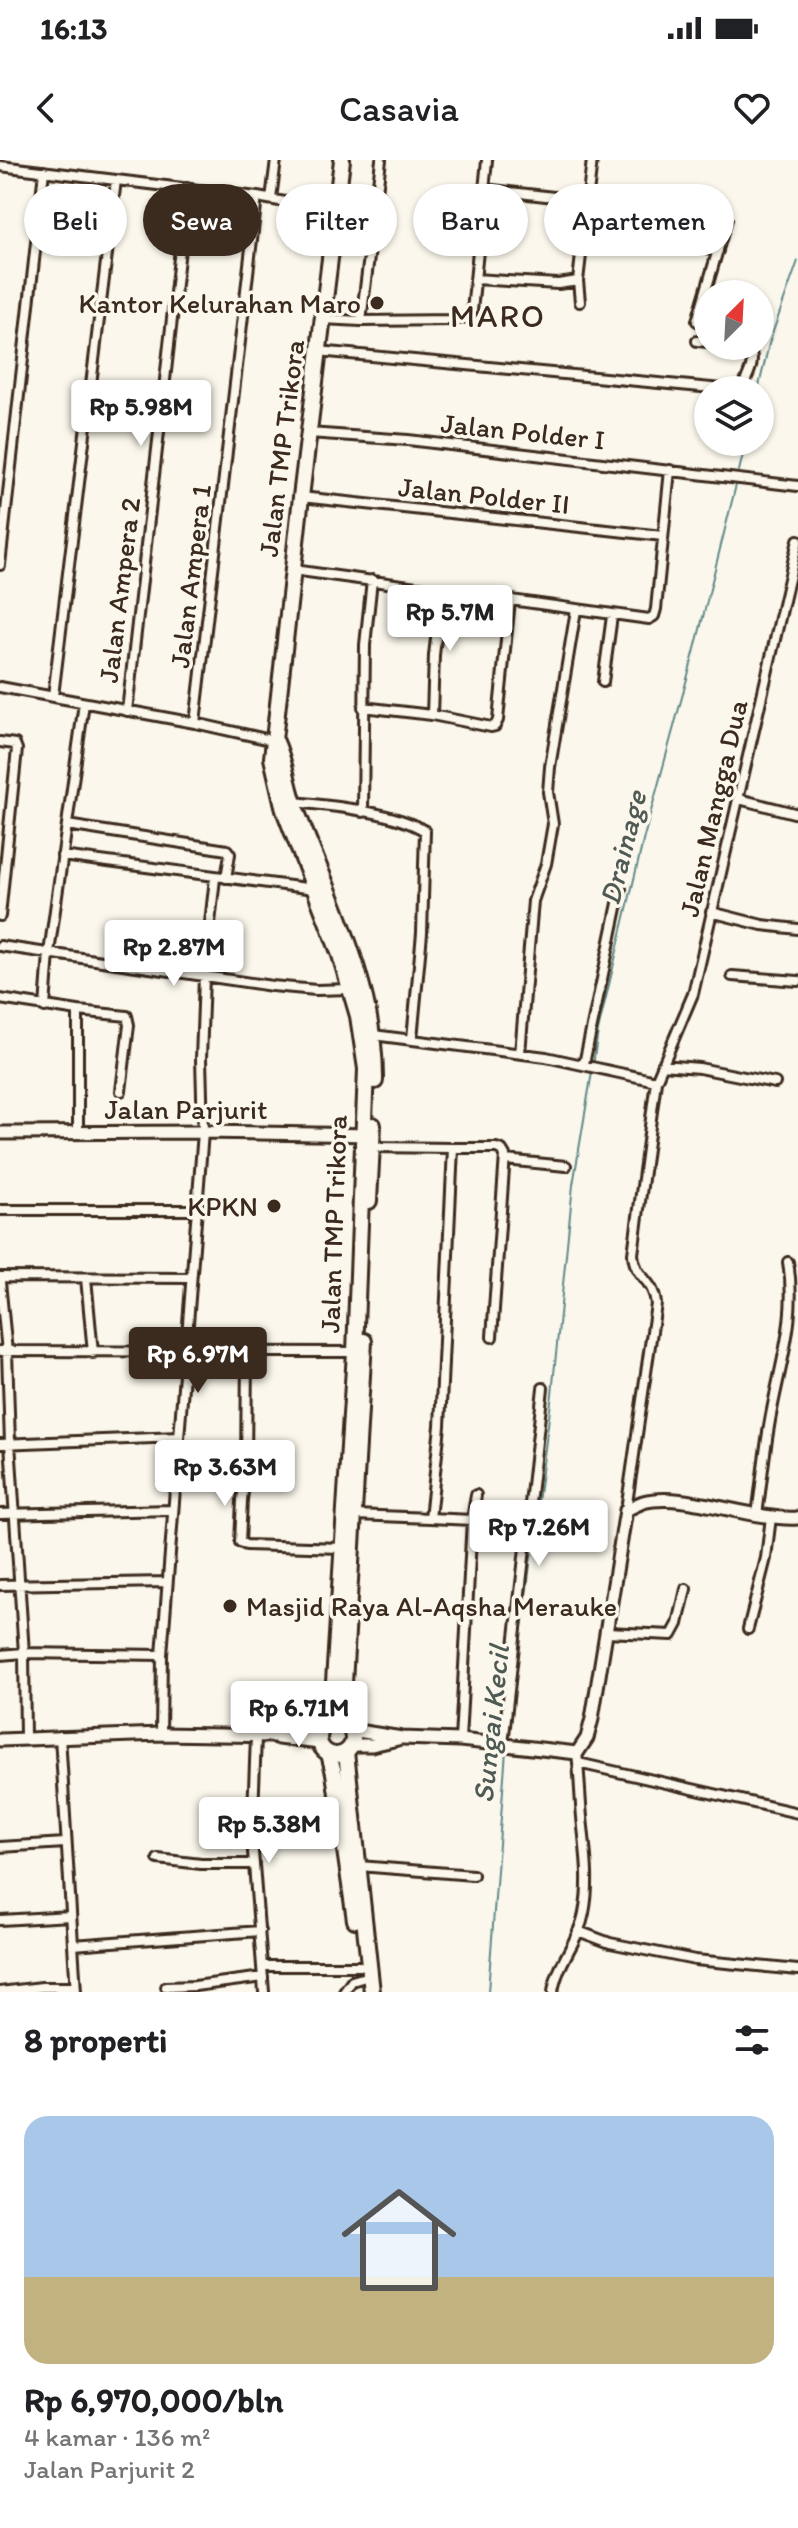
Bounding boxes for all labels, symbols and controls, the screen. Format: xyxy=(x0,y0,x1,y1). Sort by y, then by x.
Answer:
text: 16:13 xyxy=(40,10,107,47)
icon: back xyxy=(24,86,68,130)
icon: heart xyxy=(730,86,774,130)
text: Casavia xyxy=(339,87,459,130)
chip: Beli xyxy=(24,184,127,256)
chip: Sewa xyxy=(143,184,260,256)
chip: Filter xyxy=(276,184,397,256)
chip: Baru xyxy=(413,184,528,256)
chip: Apartemen xyxy=(544,184,734,256)
north arrow xyxy=(694,280,774,360)
map controls xyxy=(694,280,774,456)
place label: Kantor Kelurahan Maro xyxy=(79,286,361,320)
marker: Kantor Kelurahan Maro xyxy=(368,294,386,312)
district label: MARO xyxy=(450,297,546,335)
street label: Jalan TMP Trikora xyxy=(251,337,311,559)
button: layers xyxy=(694,376,774,456)
pin: Rp 5.98M xyxy=(58,380,224,448)
text: Rp 5.98M xyxy=(89,390,193,422)
street label: Jalan Polder I xyxy=(439,405,607,457)
street label: Jalan Polder II xyxy=(397,469,571,521)
street label: Jalan Ampera 1 xyxy=(162,482,218,670)
street label: Jalan Ampera 2 xyxy=(91,495,147,685)
pin: Rp 5.7M xyxy=(376,585,524,653)
text: Rp 5.7M xyxy=(405,595,495,627)
street label: Jalan Mangga Dua xyxy=(672,696,755,920)
water label: Drainage xyxy=(590,785,655,909)
pin: Rp 2.87M xyxy=(91,920,257,988)
text: Rp 2.87M xyxy=(123,930,225,962)
street label: Jalan Parjurit xyxy=(105,1092,267,1126)
street label: Jalan TMP Trikora xyxy=(312,1114,354,1334)
place label: KPKN xyxy=(187,1189,258,1223)
marker: KPKN xyxy=(265,1197,283,1215)
pin: Rp 6.97M xyxy=(115,1327,281,1395)
text: Rp 6.97M xyxy=(147,1337,249,1369)
pin: Rp 3.63M xyxy=(142,1440,308,1508)
text: Rp 3.63M xyxy=(173,1450,277,1482)
pin: Rp 7.26M xyxy=(456,1500,622,1568)
text: Rp 7.26M xyxy=(488,1510,590,1542)
place label: Masjid Raya Al-Aqsha Merauke xyxy=(246,1589,617,1623)
marker: Masjid Raya Al-Aqsha Merauke xyxy=(221,1597,239,1615)
water label: Sungai Kecil xyxy=(464,1641,517,1805)
pin: Rp 6.71M xyxy=(216,1681,382,1749)
text: Rp 6.71M xyxy=(249,1691,349,1723)
pin: Rp 5.38M xyxy=(186,1797,352,1865)
text: Rp 5.38M xyxy=(217,1807,321,1839)
icon: filters xyxy=(730,2018,774,2062)
text: 8 properti xyxy=(24,2020,167,2061)
icon: home xyxy=(327,2168,471,2312)
text: Rp 6,970,000/bln xyxy=(24,2380,284,2421)
text: 4 kamar · 136 m² xyxy=(24,2421,210,2453)
text: Jalan Parjurit 2 xyxy=(24,2453,195,2485)

